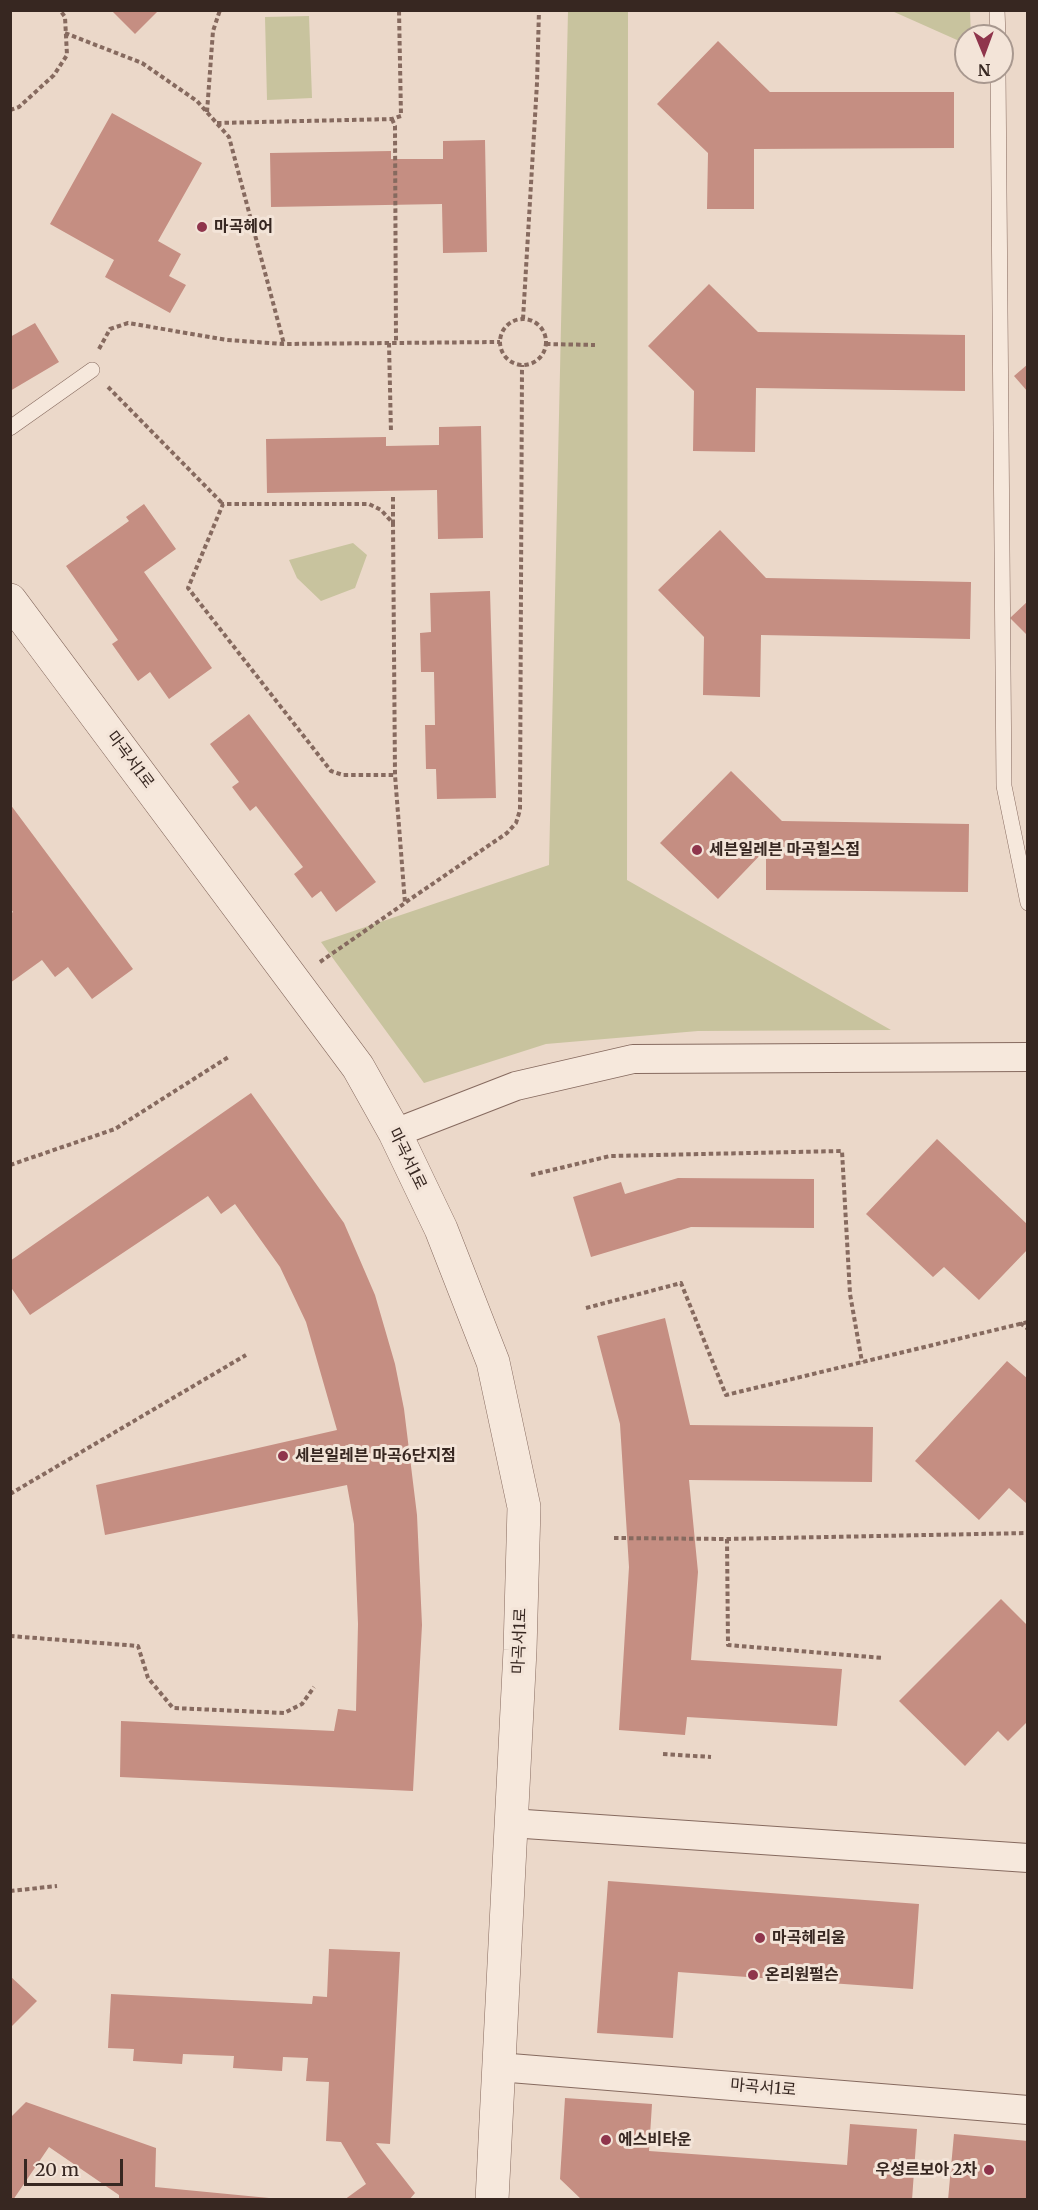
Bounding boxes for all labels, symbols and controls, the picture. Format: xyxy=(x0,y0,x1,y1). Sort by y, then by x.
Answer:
north arrow xyxy=(954,24,1014,84)
text: N xyxy=(978,60,991,80)
place label: 마곡헤어 xyxy=(214,217,273,237)
marker: 마곡헤어 xyxy=(195,220,209,234)
street label: 마곡서1로 xyxy=(102,728,158,792)
place label: 세븐일레븐 마곡힐스점 xyxy=(709,840,860,860)
marker: 세븐일레븐 마곡힐스점 xyxy=(690,843,704,857)
street label: 마곡서1로 xyxy=(384,1125,430,1193)
place label: 세븐일레븐 마곡6단지점 xyxy=(295,1446,456,1466)
marker: 세븐일레븐 마곡6단지점 xyxy=(276,1449,290,1463)
street label: 마곡서1로 xyxy=(509,1608,531,1674)
place label: 마곡헤리움 xyxy=(772,1928,846,1948)
marker: 마곡헤리움 xyxy=(753,1931,767,1945)
place label: 온리원펄슨 xyxy=(765,1965,839,1985)
marker: 온리원펄슨 xyxy=(746,1968,760,1982)
street label: 마곡서1로 xyxy=(729,2076,797,2100)
place label: 에스비타운 xyxy=(618,2130,692,2150)
marker: 에스비타운 xyxy=(599,2133,613,2147)
scale bar xyxy=(27,2147,126,2185)
text: 20 m xyxy=(35,2158,79,2181)
place label: 우성르보아 2차 xyxy=(875,2160,977,2180)
marker: 우성르보아 2차 xyxy=(982,2163,996,2177)

